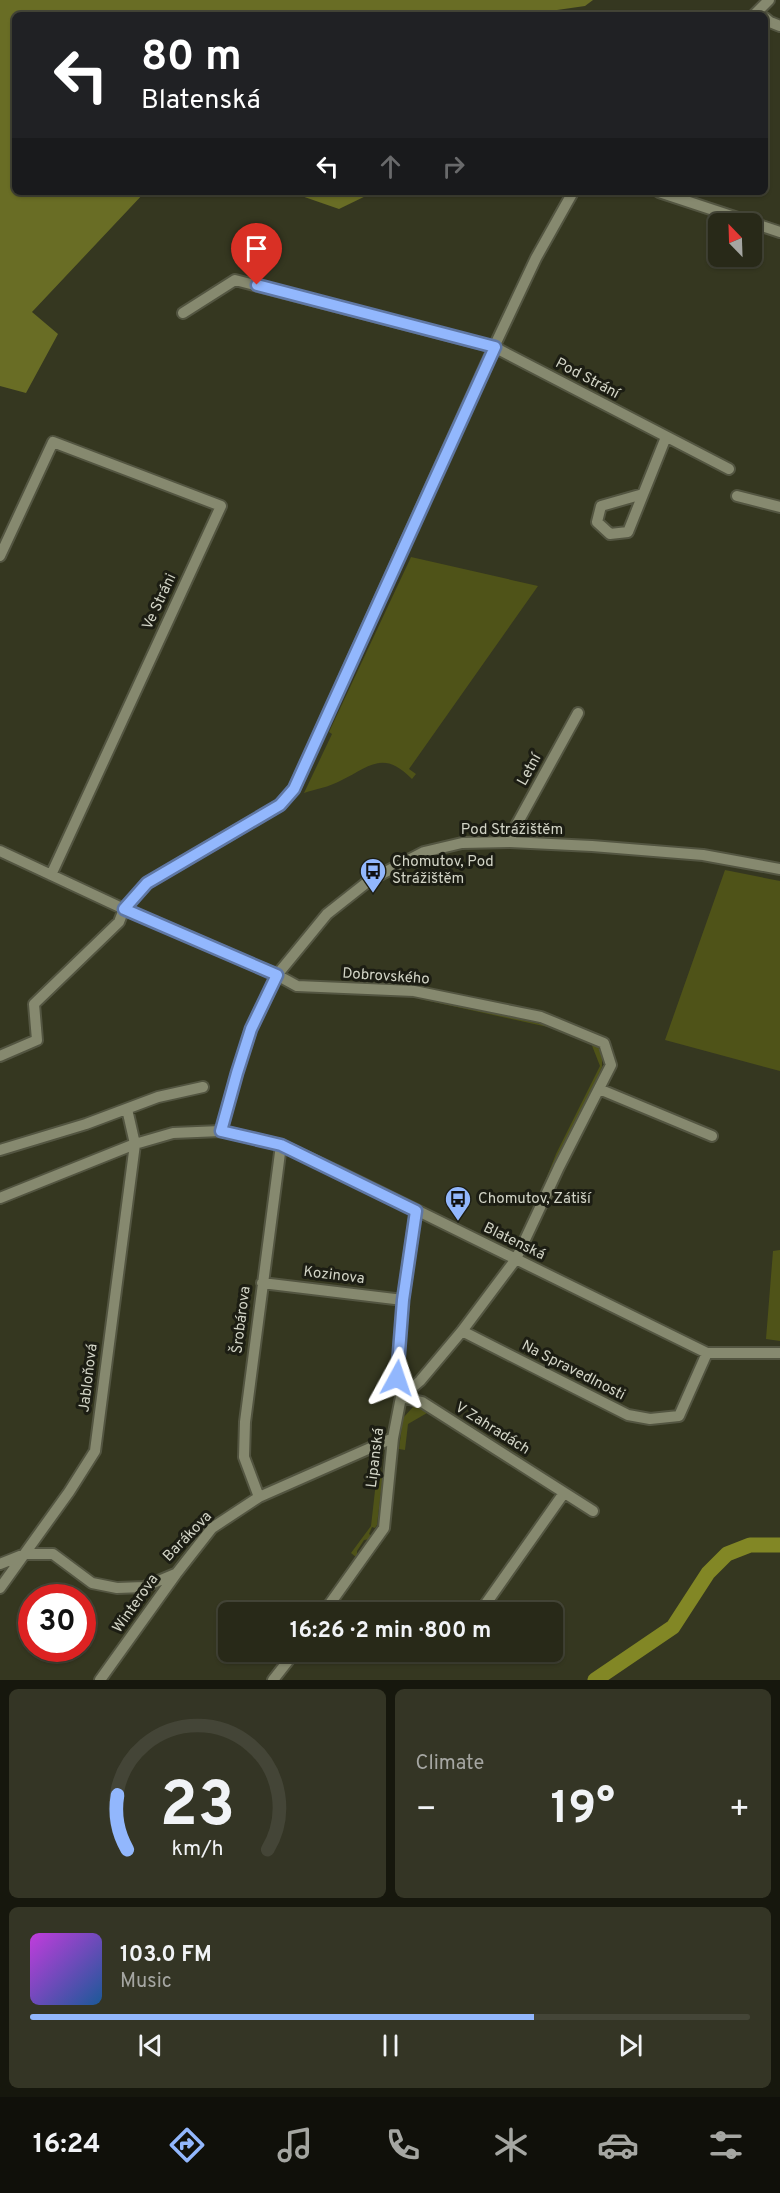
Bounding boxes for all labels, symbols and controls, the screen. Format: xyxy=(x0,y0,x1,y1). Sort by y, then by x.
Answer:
text: 80 m xyxy=(141,32,242,85)
icon: left xyxy=(42,36,120,114)
text: Blatenská xyxy=(141,84,261,118)
icon: left xyxy=(311,150,344,183)
icon: ahead xyxy=(374,150,407,183)
icon: right xyxy=(437,150,470,183)
north arrow xyxy=(708,213,762,267)
map controls xyxy=(708,213,762,267)
pin xyxy=(231,223,282,285)
icon: arrive xyxy=(240,232,273,265)
street label: Pod Strání xyxy=(552,354,623,404)
street label: Ve Stráni xyxy=(139,571,181,633)
street label: Letní xyxy=(514,750,547,789)
street label: Pod Strážištěm xyxy=(461,821,563,840)
place label: Chomutov, Pod Strážištěm xyxy=(392,853,494,889)
bus stop icon: Chomutov, Pod Strážištěm xyxy=(358,856,388,894)
street label: Dobrovského xyxy=(342,964,430,990)
bus stop icon: Chomutov, Zátiší xyxy=(443,1184,473,1222)
place label: Chomutov, Zátiší xyxy=(478,1190,592,1209)
street label: Blatenská xyxy=(480,1219,548,1265)
street label: Kozinova xyxy=(302,1263,366,1289)
street label: Šrobárova xyxy=(226,1285,256,1355)
street label: Na Spravedlnosti xyxy=(518,1337,628,1405)
street label: Jabloňová xyxy=(75,1342,103,1414)
position arrow xyxy=(365,1346,429,1410)
street label: V Zahradách xyxy=(451,1398,533,1460)
street label: Lipanská xyxy=(363,1427,389,1489)
street label: Barákova xyxy=(159,1508,217,1566)
street label: Winterova xyxy=(109,1571,163,1637)
speed limit sign: 30 xyxy=(18,1584,96,1662)
text: 16:26 · 2 min · 800 m xyxy=(290,1618,491,1645)
text: Climate xyxy=(416,1751,484,1777)
text: 23 xyxy=(159,1769,235,1848)
text: 19° xyxy=(551,1782,615,1839)
text: − xyxy=(416,1790,437,1832)
text: + xyxy=(729,1790,750,1832)
text: km/h xyxy=(171,1837,223,1864)
text: 103.0 FM xyxy=(120,1942,212,1969)
text: Music xyxy=(120,1969,172,1995)
icon: previous xyxy=(134,2029,167,2062)
icon: pause xyxy=(374,2029,407,2062)
icon: next xyxy=(614,2029,647,2062)
icon: directions xyxy=(166,2124,208,2166)
icon: music xyxy=(274,2124,316,2166)
icon: phone xyxy=(382,2124,424,2166)
icon: climate xyxy=(490,2124,532,2166)
icon: car xyxy=(597,2124,639,2166)
icon: filters xyxy=(705,2124,747,2166)
text: 16:24 xyxy=(33,2128,101,2162)

